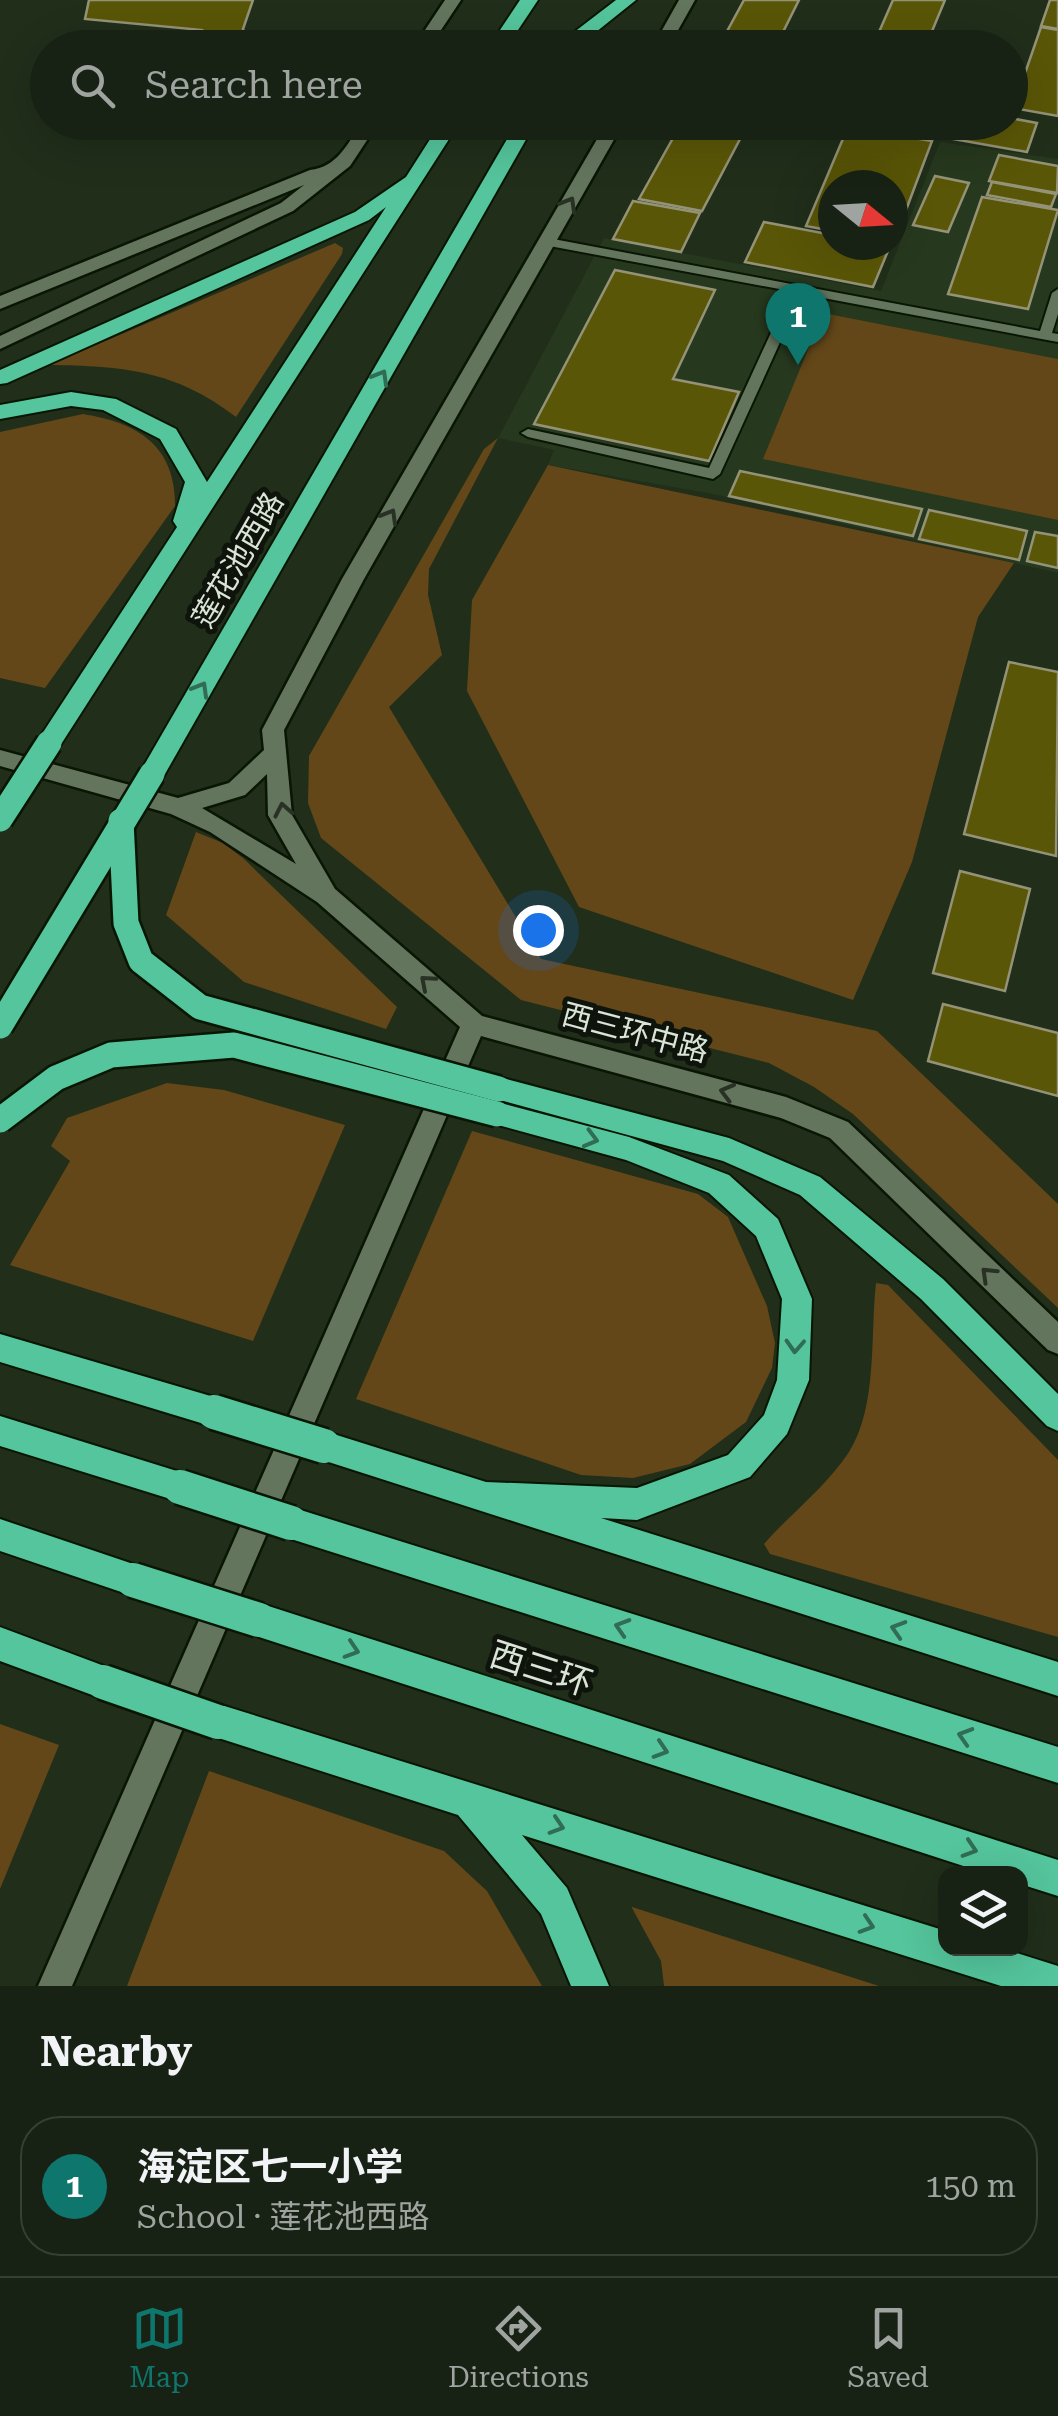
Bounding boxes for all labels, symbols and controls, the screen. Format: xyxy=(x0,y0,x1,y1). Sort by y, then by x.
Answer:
search box xyxy=(30,30,1028,140)
icon: search xyxy=(65,58,120,113)
text: Search here xyxy=(145,63,363,107)
north arrow xyxy=(818,170,908,260)
one-way arrow xyxy=(557,197,577,215)
pin: 1 xyxy=(766,282,830,365)
one-way arrow xyxy=(368,370,388,388)
street label: 莲花池西路 xyxy=(185,486,290,633)
one-way arrow xyxy=(377,509,397,527)
one-way arrow xyxy=(189,682,208,700)
one-way arrow xyxy=(273,801,295,818)
your location xyxy=(513,905,564,956)
one-way arrow xyxy=(420,976,439,994)
street label: 西三环中路 xyxy=(558,996,712,1069)
one-way arrow xyxy=(719,1082,737,1103)
one-way arrow xyxy=(582,1128,599,1149)
one-way arrow xyxy=(981,1268,999,1286)
one-way arrow xyxy=(785,1338,806,1354)
one-way arrow xyxy=(614,1619,631,1639)
one-way arrow xyxy=(890,1621,907,1641)
street label: 西三环 xyxy=(485,1634,597,1705)
one-way arrow xyxy=(343,1638,360,1658)
one-way arrow xyxy=(957,1727,974,1747)
one-way arrow xyxy=(652,1738,669,1758)
one-way arrow xyxy=(548,1814,565,1835)
one-way arrow xyxy=(961,1838,978,1858)
map controls xyxy=(938,1866,1028,1956)
button: layers xyxy=(938,1866,1028,1956)
one-way arrow xyxy=(858,1913,875,1933)
text: Nearby xyxy=(40,2027,192,2076)
text: 海淀区七一小学 xyxy=(137,2145,403,2189)
text: 1 xyxy=(66,2167,83,2205)
text: 150 m xyxy=(925,2167,1016,2205)
text: School · 莲花池西路 xyxy=(137,2198,429,2236)
tab: Map xyxy=(129,2301,189,2394)
tab: Directions xyxy=(448,2301,589,2394)
tab: Saved xyxy=(847,2301,929,2394)

